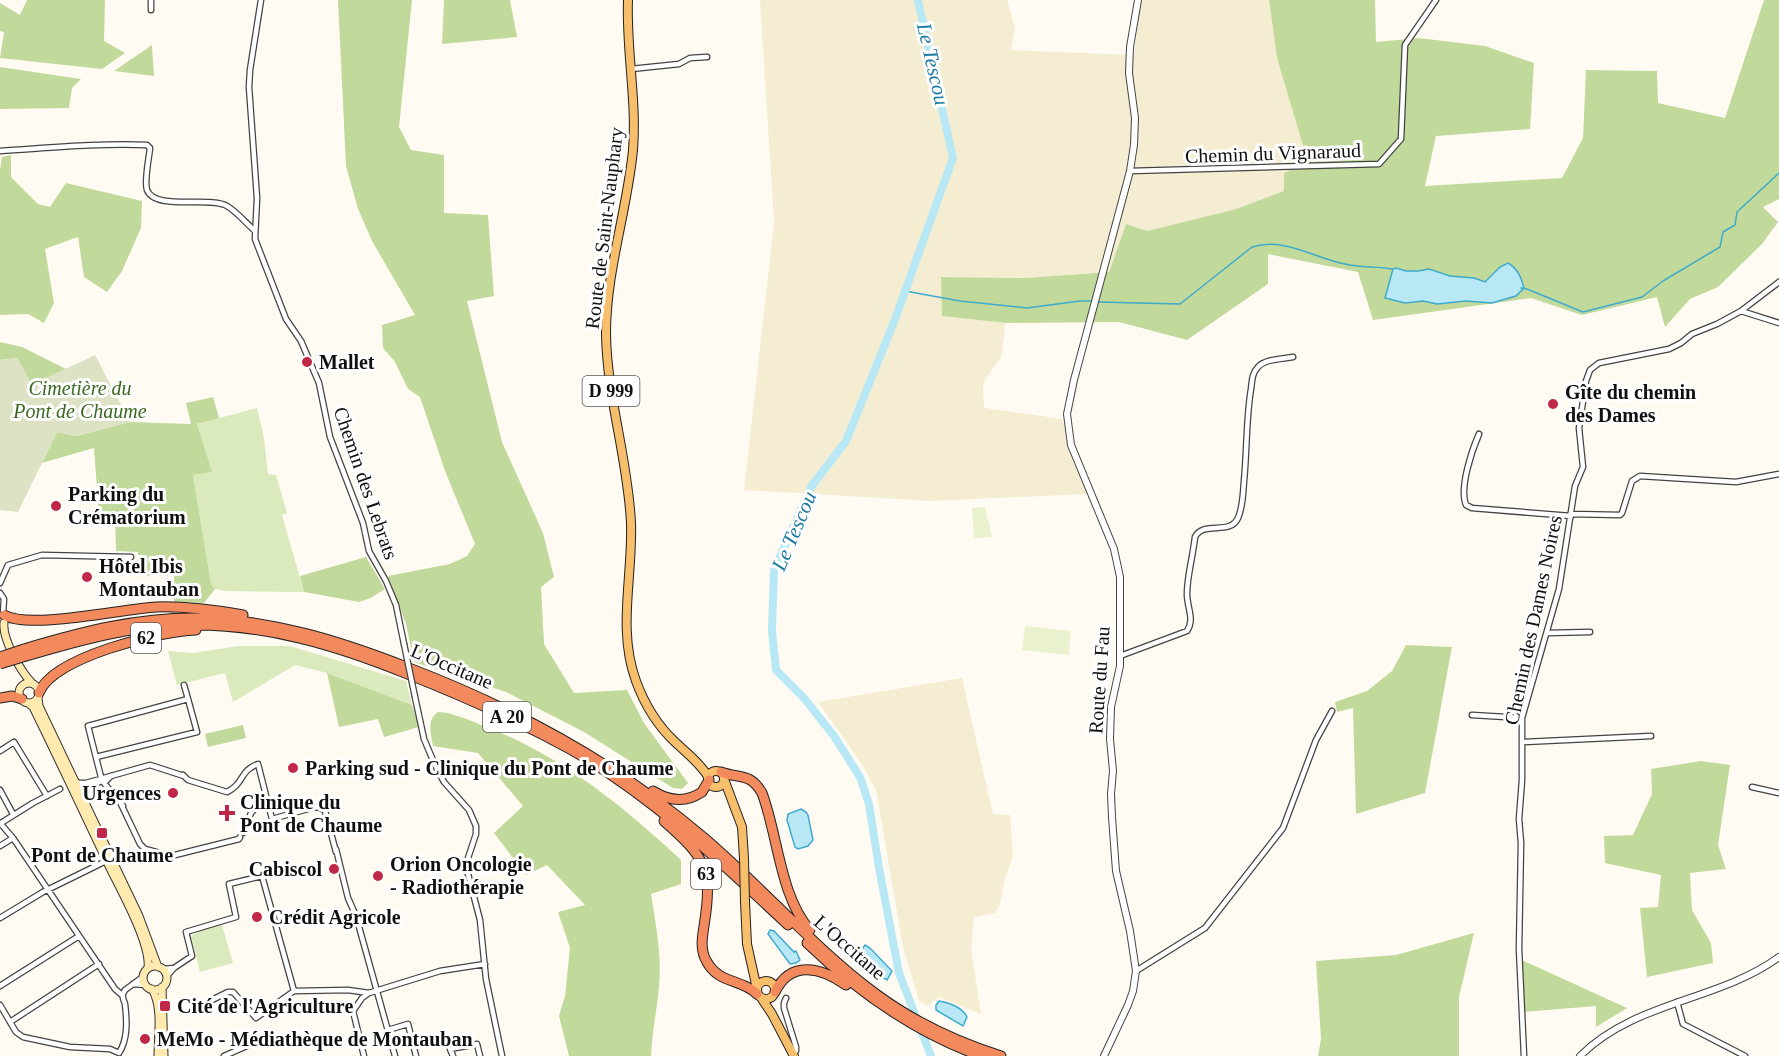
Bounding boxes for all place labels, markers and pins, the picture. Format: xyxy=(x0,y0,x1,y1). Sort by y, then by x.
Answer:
place label: Mallet xyxy=(319,351,375,373)
marker: Mallet xyxy=(300,355,314,369)
place label: Gîte du chemin des Dames xyxy=(1565,381,1696,426)
marker: Gîte du chemin des Dames xyxy=(1546,397,1560,411)
place label: Parking du Crématorium xyxy=(68,483,186,528)
marker: Parking du Crématorium xyxy=(49,499,63,513)
place label: Hôtel Ibis Montauban xyxy=(99,555,199,600)
marker: Hôtel Ibis Montauban xyxy=(80,570,94,584)
place label: Parking sud - Clinique du Pont de Chaume xyxy=(305,757,674,780)
marker: Parking sud - Clinique du Pont de Chaume xyxy=(286,761,300,775)
place label: Urgences xyxy=(82,782,161,805)
marker: Urgences xyxy=(166,786,180,800)
place label: Clinique du Pont de Chaume xyxy=(240,791,382,836)
marker: Clinique du Pont de Chaume xyxy=(218,804,236,822)
marker: Pont de Chaume xyxy=(95,826,109,840)
place label: Pont de Chaume xyxy=(31,844,173,866)
place label: Orion Oncologie - Radiothérapie xyxy=(390,853,532,899)
place label: Cabiscol xyxy=(249,858,322,880)
marker: Cabiscol xyxy=(327,862,341,876)
marker: Orion Oncologie - Radiothérapie xyxy=(371,869,385,883)
place label: Crédit Agricole xyxy=(269,906,401,929)
marker: Crédit Agricole xyxy=(250,910,264,924)
place label: Cité de l'Agriculture xyxy=(177,995,353,1018)
marker: Cité de l'Agriculture xyxy=(158,999,172,1013)
place label: MeMo - Médiathèque de Montauban xyxy=(157,1028,473,1051)
marker: MeMo - Médiathèque de Montauban xyxy=(138,1032,152,1046)

